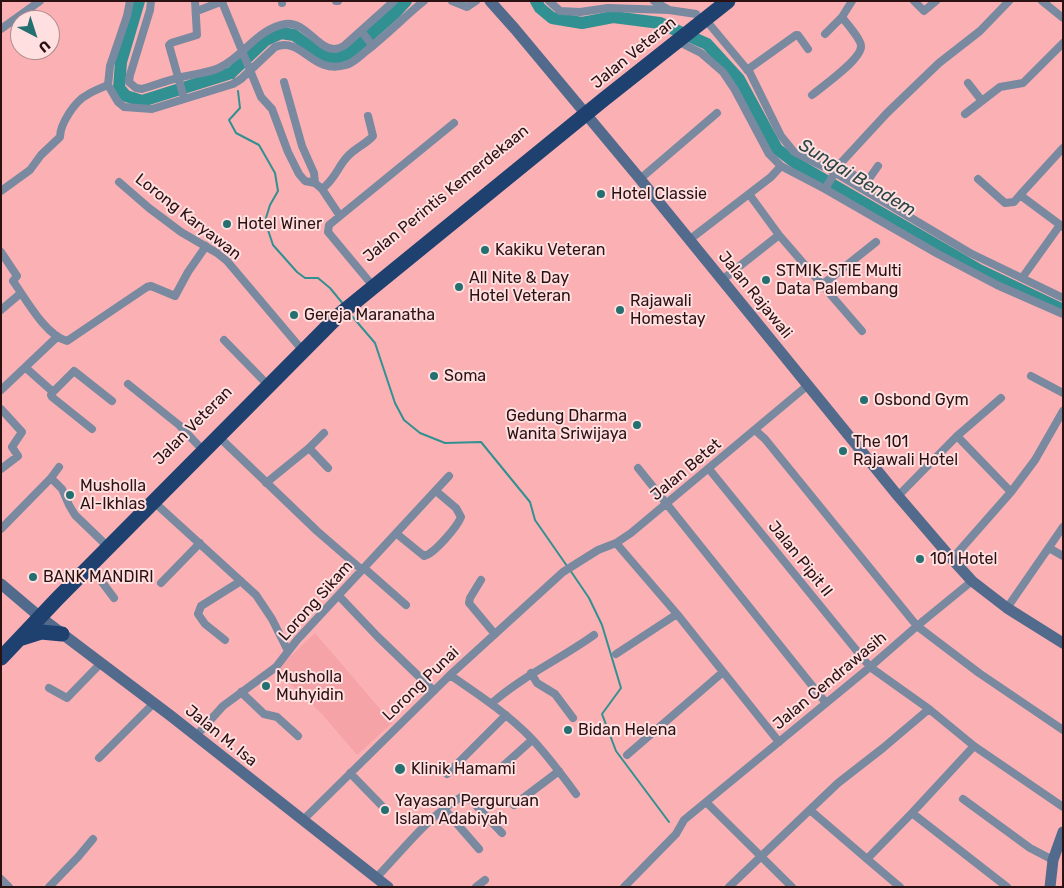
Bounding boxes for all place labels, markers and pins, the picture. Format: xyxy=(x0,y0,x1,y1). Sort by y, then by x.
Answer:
place label: Hotel Classie xyxy=(611,184,707,204)
marker: Hotel Classie xyxy=(595,188,607,200)
place label: Hotel Winer xyxy=(237,214,322,234)
marker: Hotel Winer xyxy=(221,218,233,230)
place label: Kakiku Veteran xyxy=(495,240,606,260)
marker: Kakiku Veteran xyxy=(479,244,491,256)
place label: STMIK-STIE Multi Data Palembang xyxy=(776,261,902,299)
place label: All Nite & Day Hotel Veteran xyxy=(469,268,571,306)
marker: STMIK-STIE Multi Data Palembang xyxy=(760,274,772,286)
marker: All Nite & Day Hotel Veteran xyxy=(453,281,465,293)
place label: Rajawali Homestay xyxy=(630,291,706,329)
marker: Rajawali Homestay xyxy=(614,304,626,316)
place label: Gereja Maranatha xyxy=(304,305,435,325)
marker: Gereja Maranatha xyxy=(288,309,300,321)
place label: Soma xyxy=(444,366,486,386)
marker: Soma xyxy=(428,370,440,382)
place label: Osbond Gym xyxy=(874,390,969,410)
marker: Osbond Gym xyxy=(858,394,870,406)
place label: Gedung Dharma Wanita Sriwijaya xyxy=(506,406,627,444)
marker: Gedung Dharma Wanita Sriwijaya xyxy=(631,419,643,431)
place label: The 101 Rajawali Hotel xyxy=(853,432,958,470)
marker: The 101 Rajawali Hotel xyxy=(837,445,849,457)
place label: Musholla Al-Ikhlas xyxy=(80,476,146,514)
marker: Musholla Al-Ikhlas xyxy=(64,489,76,501)
place label: 101 Hotel xyxy=(930,549,997,569)
marker: 101 Hotel xyxy=(914,553,926,565)
place label: BANK MANDIRI xyxy=(43,567,154,587)
marker: BANK MANDIRI xyxy=(27,571,39,583)
place label: Musholla Muhyidin xyxy=(276,667,344,705)
marker: Musholla Muhyidin xyxy=(260,680,272,692)
place label: Bidan Helena xyxy=(578,720,676,740)
marker: Bidan Helena xyxy=(562,724,574,736)
place label: Klinik Hamami xyxy=(411,759,516,779)
marker: Klinik Hamami xyxy=(393,762,407,776)
place label: Yayasan Perguruan Islam Adabiyah xyxy=(395,791,539,829)
marker: Yayasan Perguruan Islam Adabiyah xyxy=(379,804,391,816)

